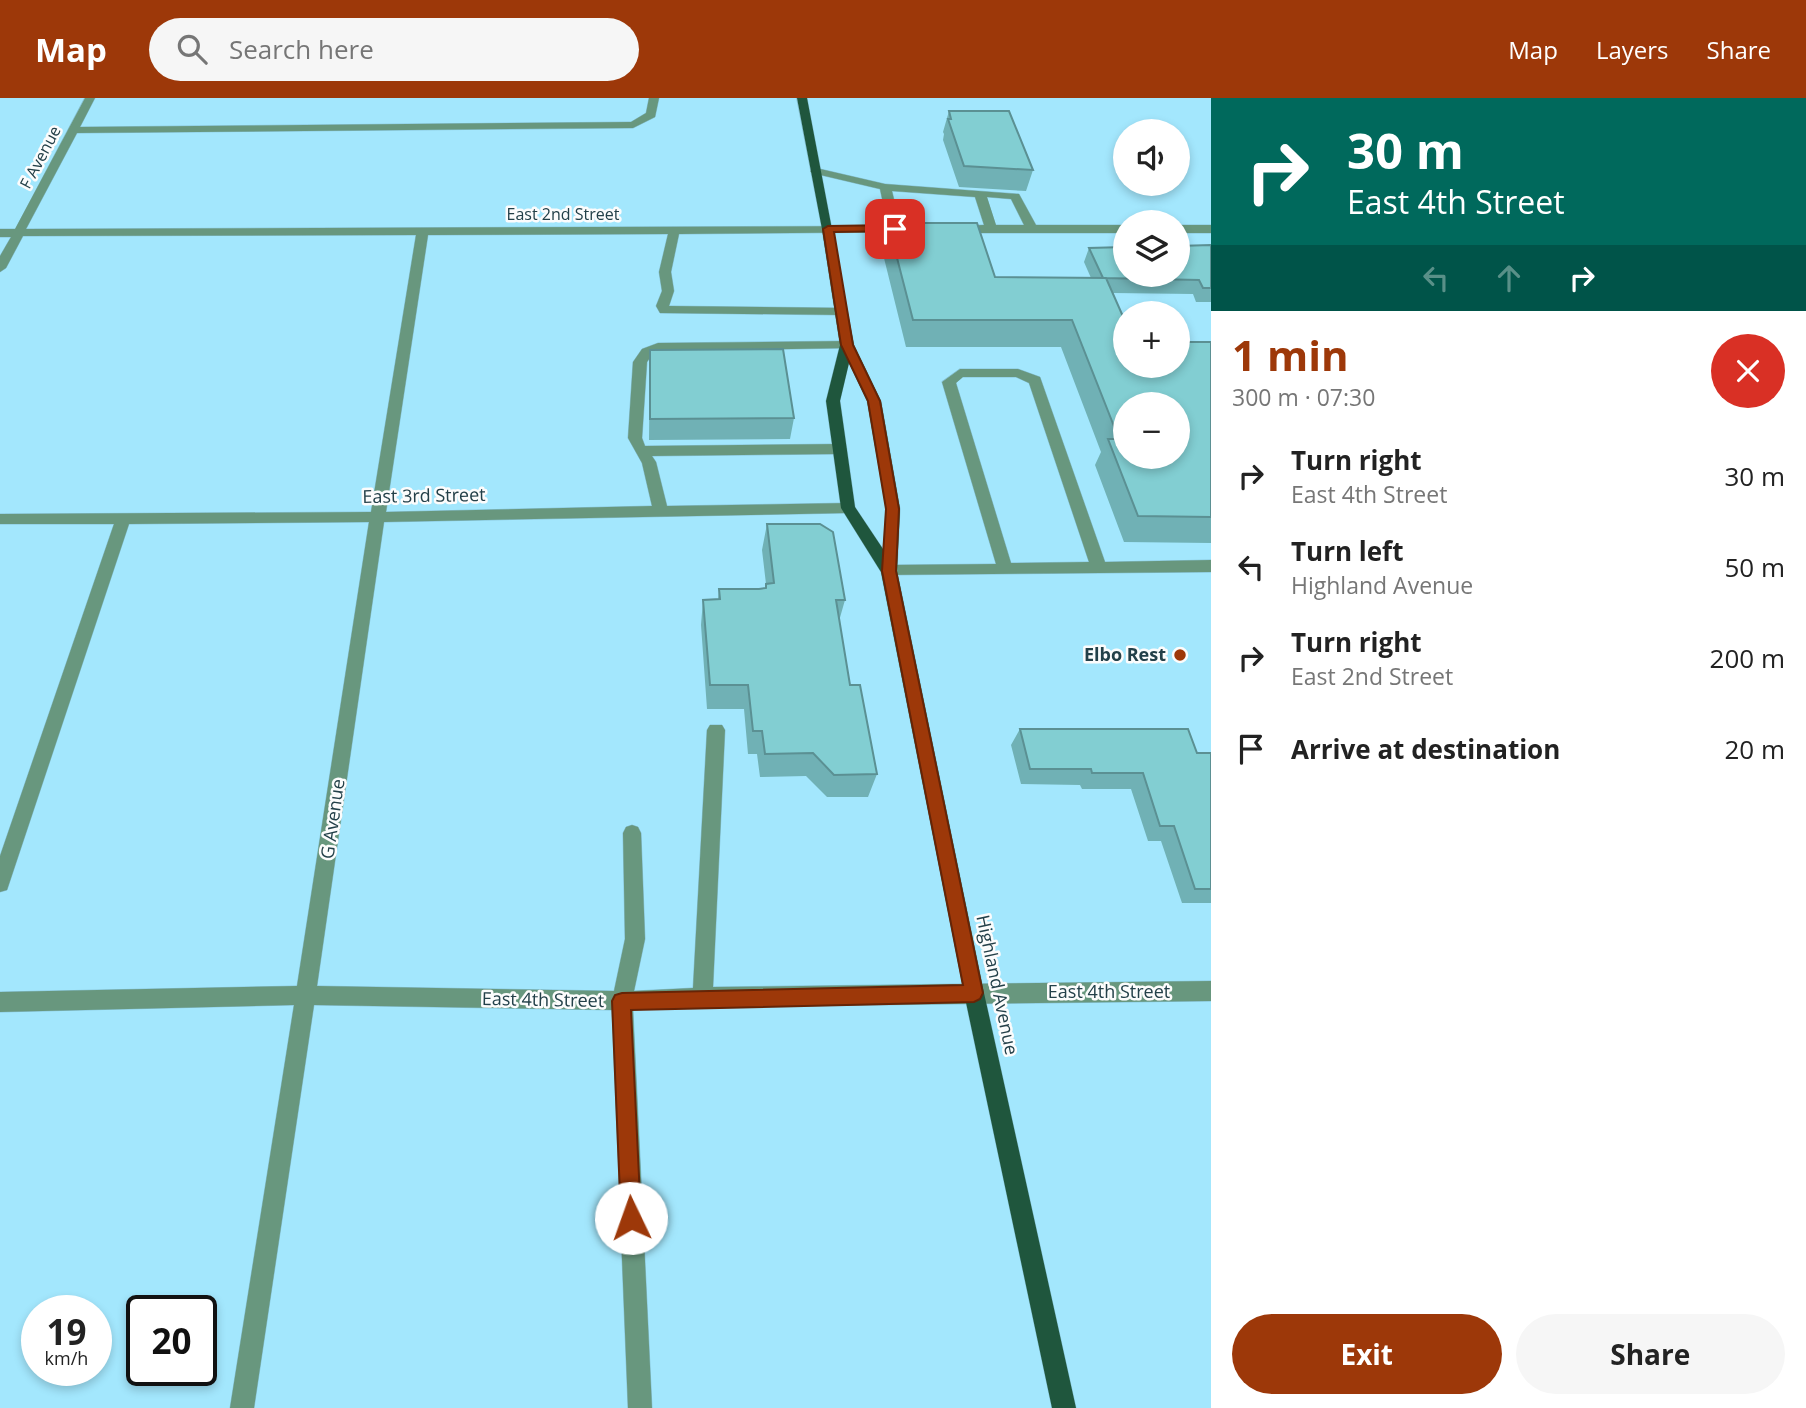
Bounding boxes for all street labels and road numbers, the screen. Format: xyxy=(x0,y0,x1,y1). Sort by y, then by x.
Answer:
street label: F Avenue xyxy=(14,122,66,192)
street label: East 2nd Street xyxy=(507,203,620,225)
street label: East 3rd Street xyxy=(362,482,486,508)
street label: G Avenue xyxy=(315,777,349,860)
street label: Highland Avenue xyxy=(971,913,1025,1057)
street label: East 4th Street xyxy=(1048,979,1170,1003)
street label: East 4th Street xyxy=(482,986,604,1012)

